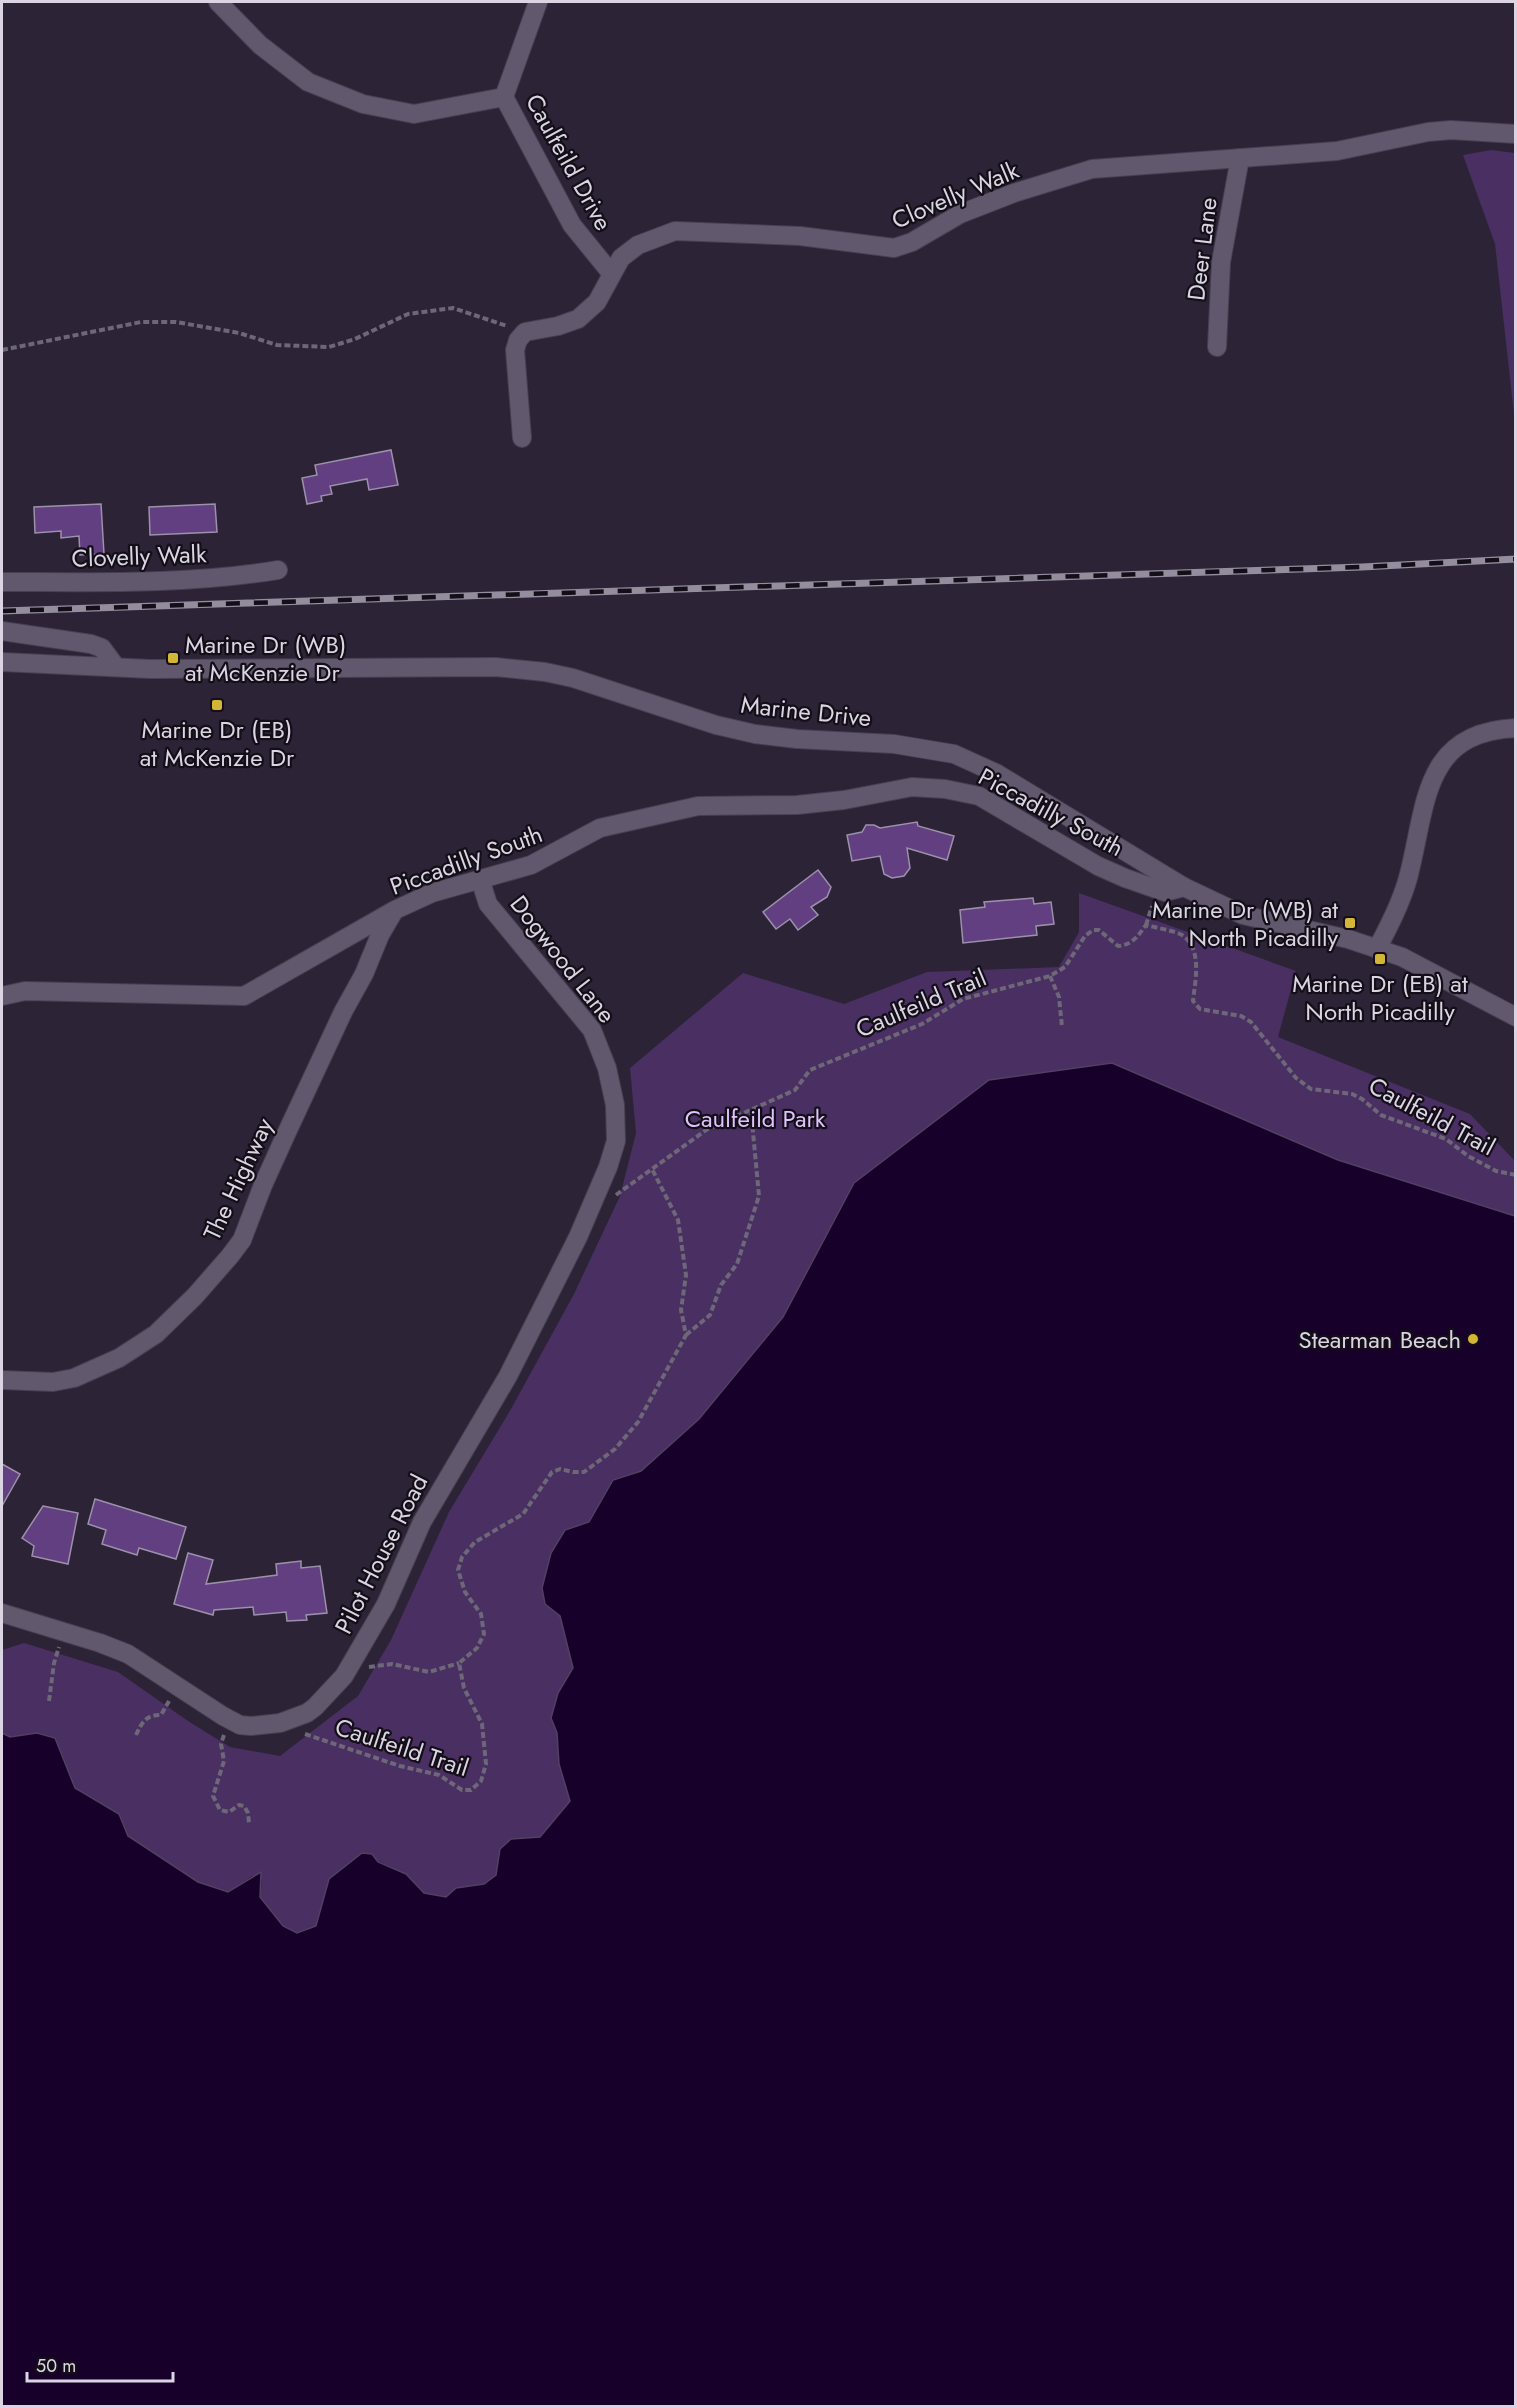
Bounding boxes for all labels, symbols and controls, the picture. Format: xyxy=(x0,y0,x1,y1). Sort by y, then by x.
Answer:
street label: Caulfeild Drive xyxy=(517,87,621,237)
street label: Clovelly Walk xyxy=(886,152,1024,237)
street label: Deer Lane xyxy=(1178,195,1226,303)
street label: Clovelly Walk xyxy=(71,536,208,576)
place label: Marine Dr (WB) at McKenzie Dr xyxy=(185,627,346,690)
marker: Marine Dr (WB) at McKenzie Dr xyxy=(166,651,180,665)
street label: Marine Drive xyxy=(739,687,873,735)
marker: Marine Dr (EB) at McKenzie Dr xyxy=(210,698,224,712)
place label: Marine Dr (EB) at McKenzie Dr xyxy=(140,712,295,775)
street label: Piccadilly South xyxy=(972,759,1130,865)
street label: Piccadilly South xyxy=(385,816,547,904)
street label: Dogwood Lane xyxy=(502,888,624,1030)
place label: Marine Dr (WB) at North Picadilly xyxy=(1152,892,1338,955)
marker: Marine Dr (WB) at North Picadilly xyxy=(1343,916,1357,930)
marker: Marine Dr (EB) at North Picadilly xyxy=(1373,952,1387,966)
street label: Caulfeild Trail xyxy=(850,960,992,1046)
place label: Marine Dr (EB) at North Picadilly xyxy=(1292,966,1468,1029)
street label: Caulfeild Trail xyxy=(1363,1068,1501,1164)
park label: Caulfeild Park xyxy=(685,1101,826,1136)
street label: The Highway xyxy=(194,1112,282,1246)
place label: Stearman Beach xyxy=(1299,1322,1461,1357)
marker: Stearman Beach xyxy=(1466,1332,1480,1346)
street label: Pilot House Road xyxy=(326,1468,436,1640)
street label: Caulfeild Trail xyxy=(331,1709,473,1785)
scale bar xyxy=(27,2345,172,2383)
text: 50 m xyxy=(36,2353,76,2379)

